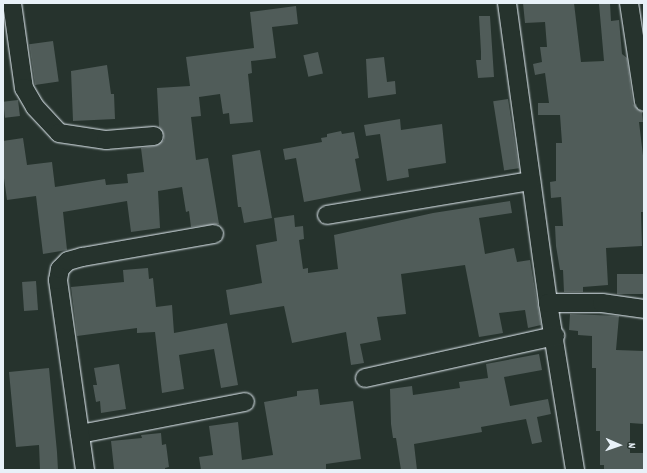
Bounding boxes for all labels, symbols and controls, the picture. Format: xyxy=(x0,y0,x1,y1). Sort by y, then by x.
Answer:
north arrow xyxy=(599,425,639,465)
text: N xyxy=(623,442,639,448)

